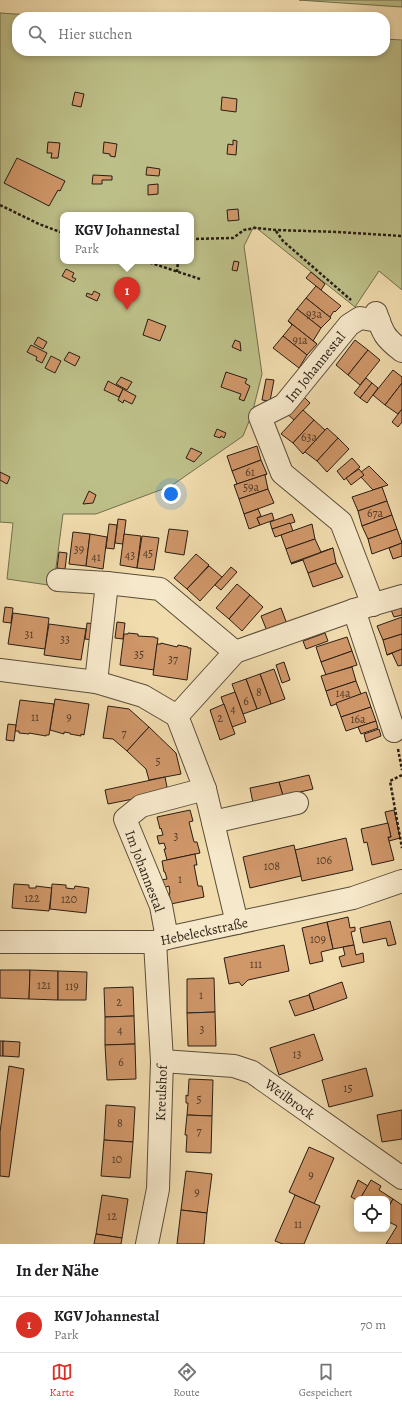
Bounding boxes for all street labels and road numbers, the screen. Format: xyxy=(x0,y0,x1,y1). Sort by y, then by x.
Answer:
street label: Im Johannestal xyxy=(281,327,350,407)
street label: Im Johannestal xyxy=(120,828,169,915)
street label: Hebeleckstraße xyxy=(159,913,250,950)
street label: Kreulshof xyxy=(151,1062,172,1121)
street label: Weilbrock xyxy=(260,1074,319,1124)

